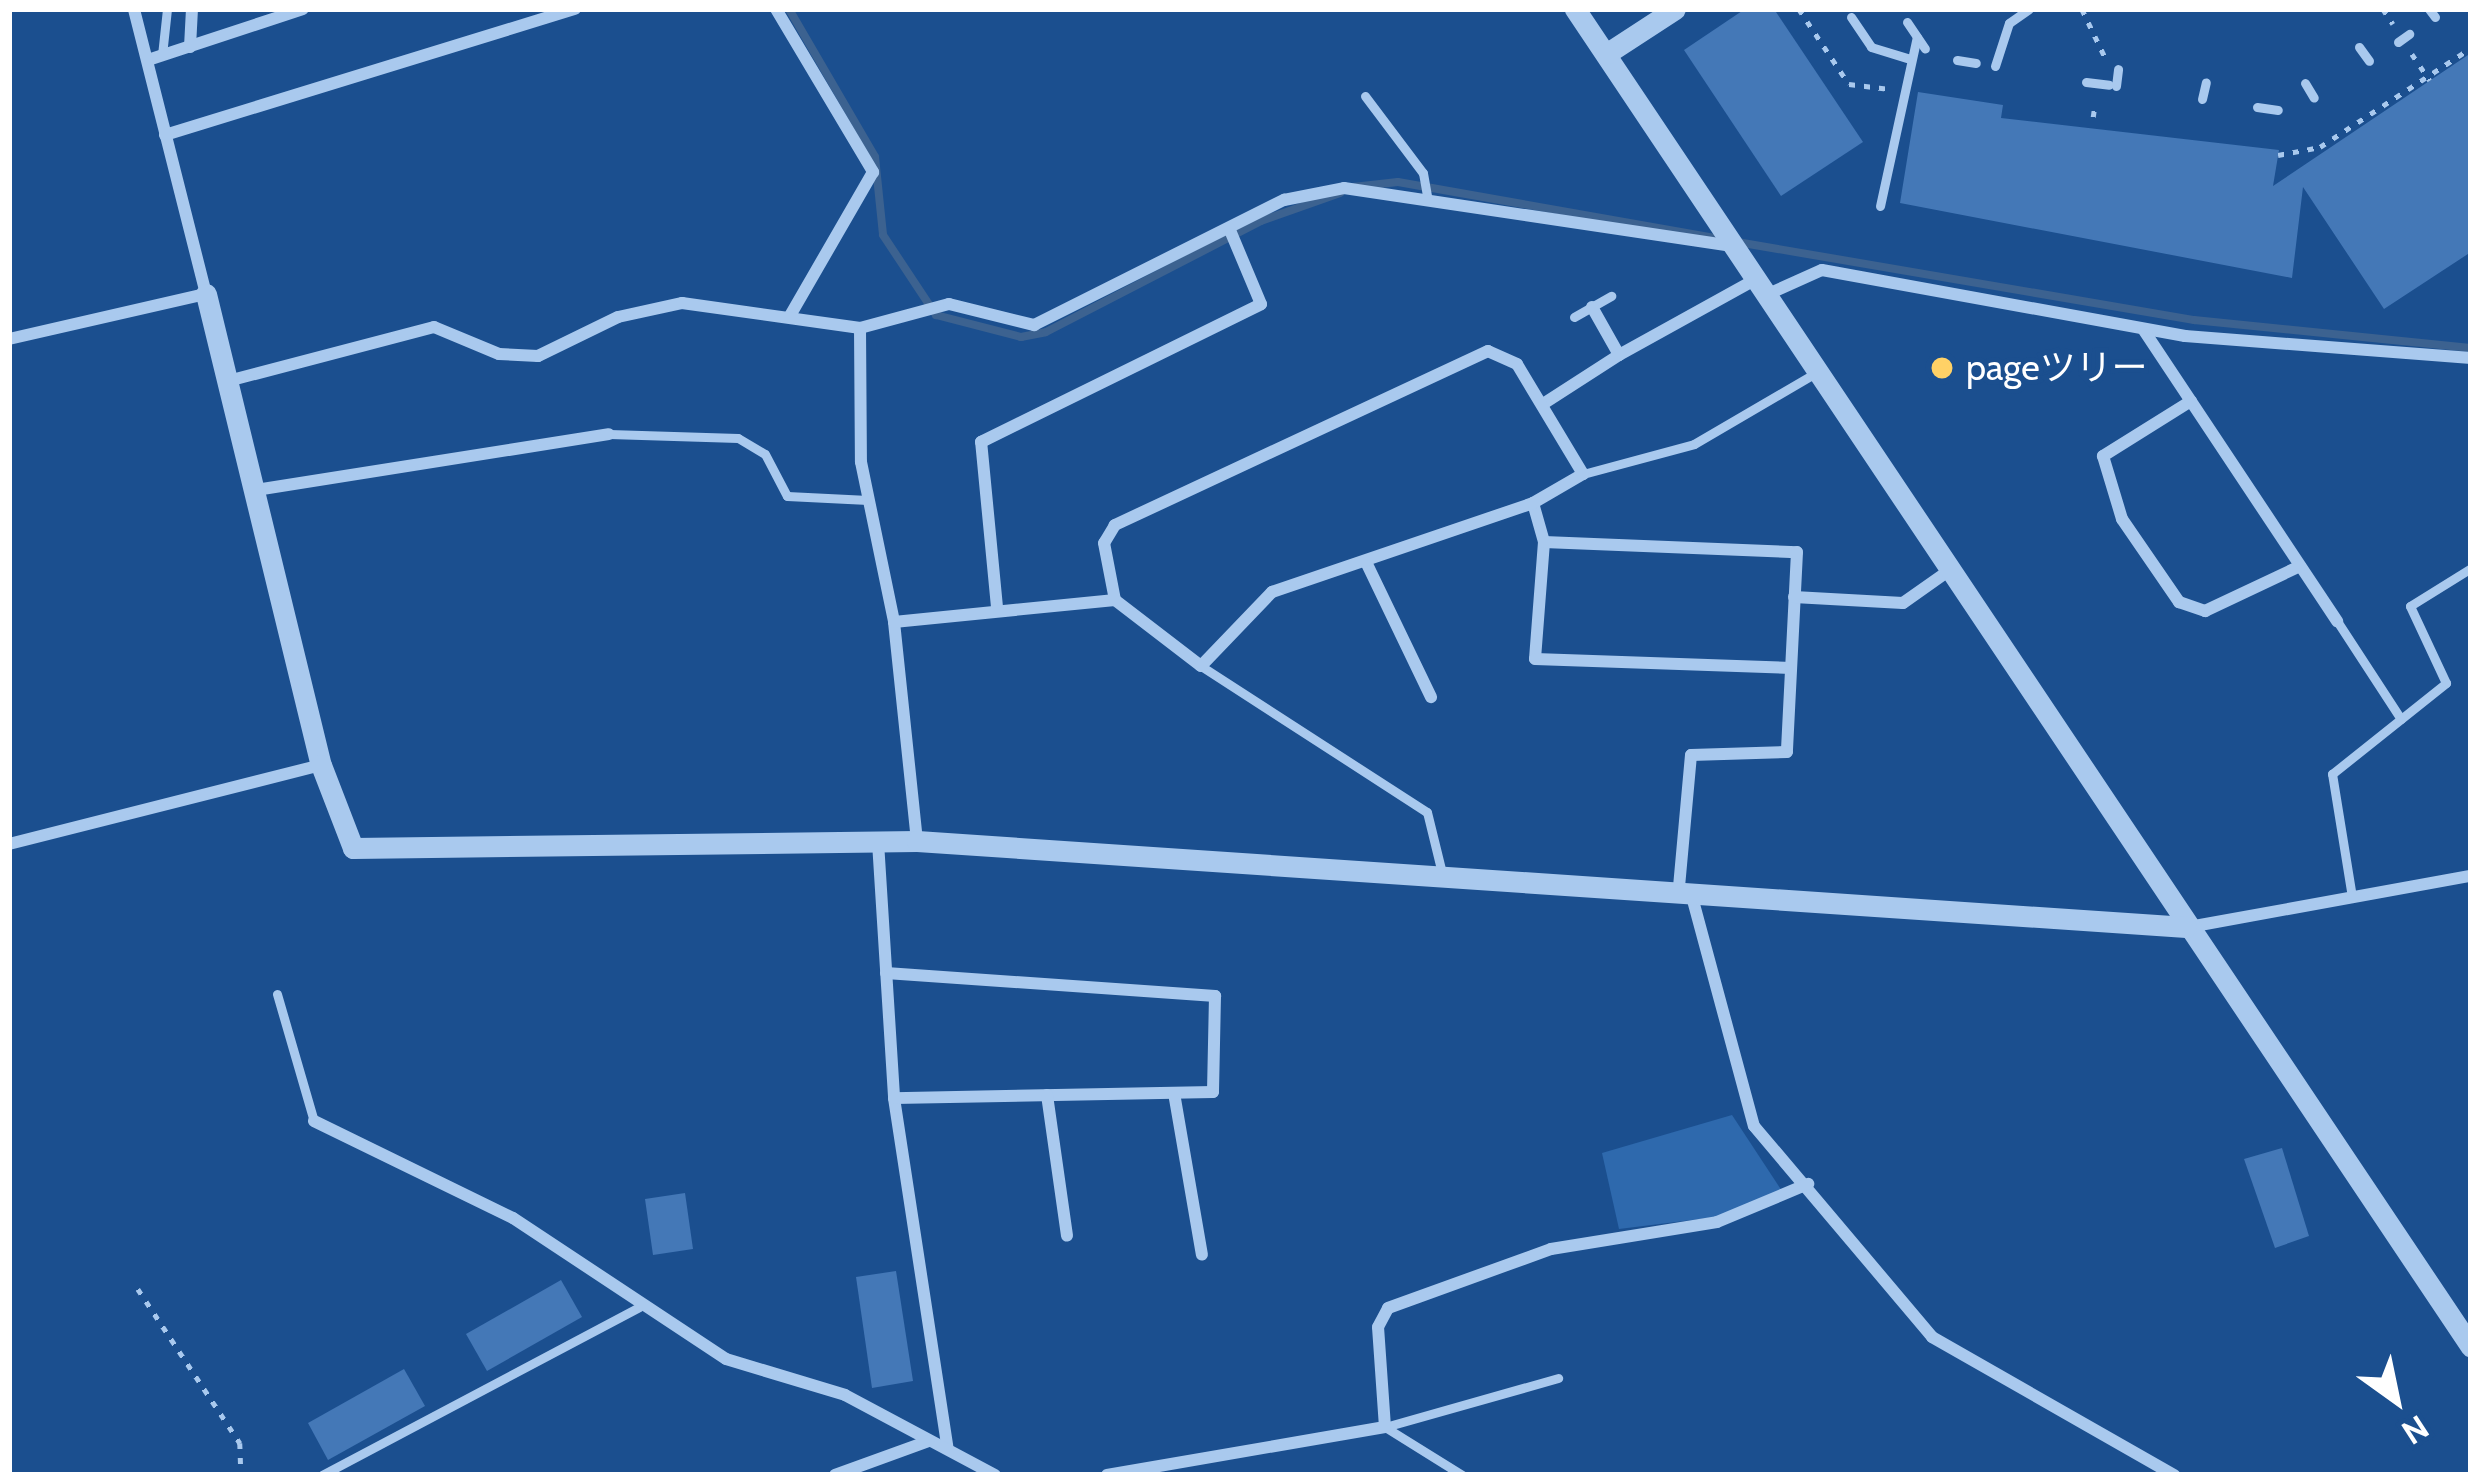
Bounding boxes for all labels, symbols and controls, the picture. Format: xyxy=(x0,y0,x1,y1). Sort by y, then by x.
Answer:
place label: pageツリー xyxy=(1966,346,2148,390)
marker: pageツリー xyxy=(1929,355,1955,381)
north arrow xyxy=(2336,1340,2456,1460)
text: N xyxy=(2395,1407,2436,1453)

